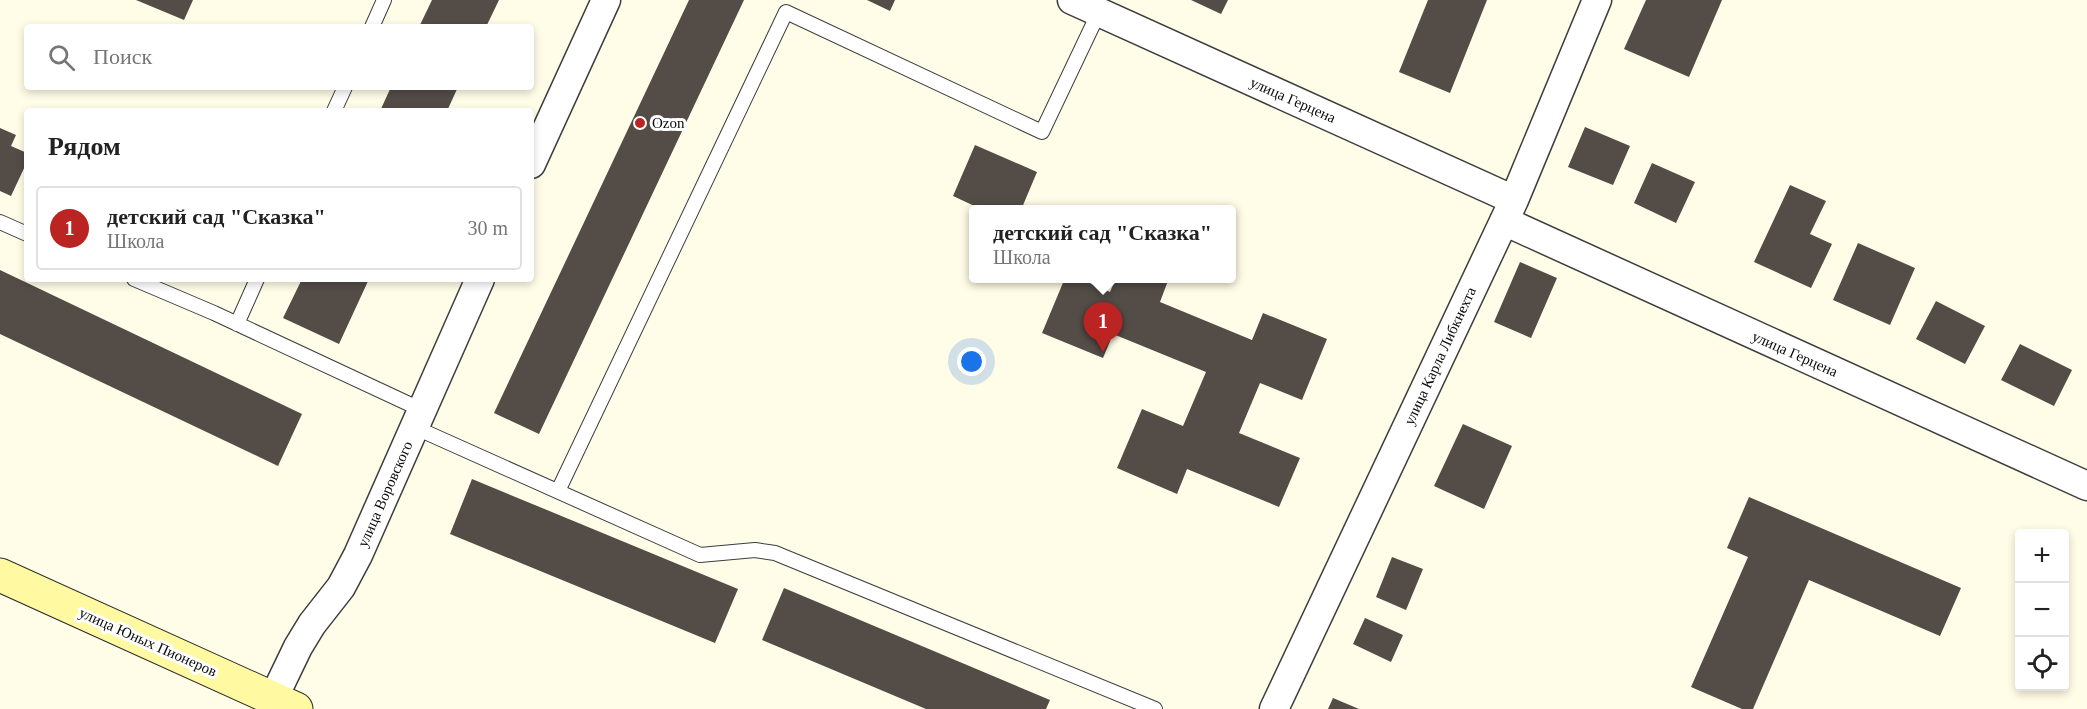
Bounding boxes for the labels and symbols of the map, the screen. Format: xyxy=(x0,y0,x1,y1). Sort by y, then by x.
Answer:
street label: улица Герцена xyxy=(1248,74,1339,126)
place label: Ozon xyxy=(652,115,685,131)
marker: Ozon xyxy=(633,116,647,130)
street label: улица Карла Либкнехта xyxy=(1401,284,1479,428)
pin: 1 xyxy=(1084,302,1122,352)
street label: улица Герцена xyxy=(1750,328,1841,380)
your location xyxy=(957,347,986,376)
street label: улица Воровского xyxy=(354,439,416,549)
street label: улица Юных Пионеров xyxy=(77,604,219,680)

